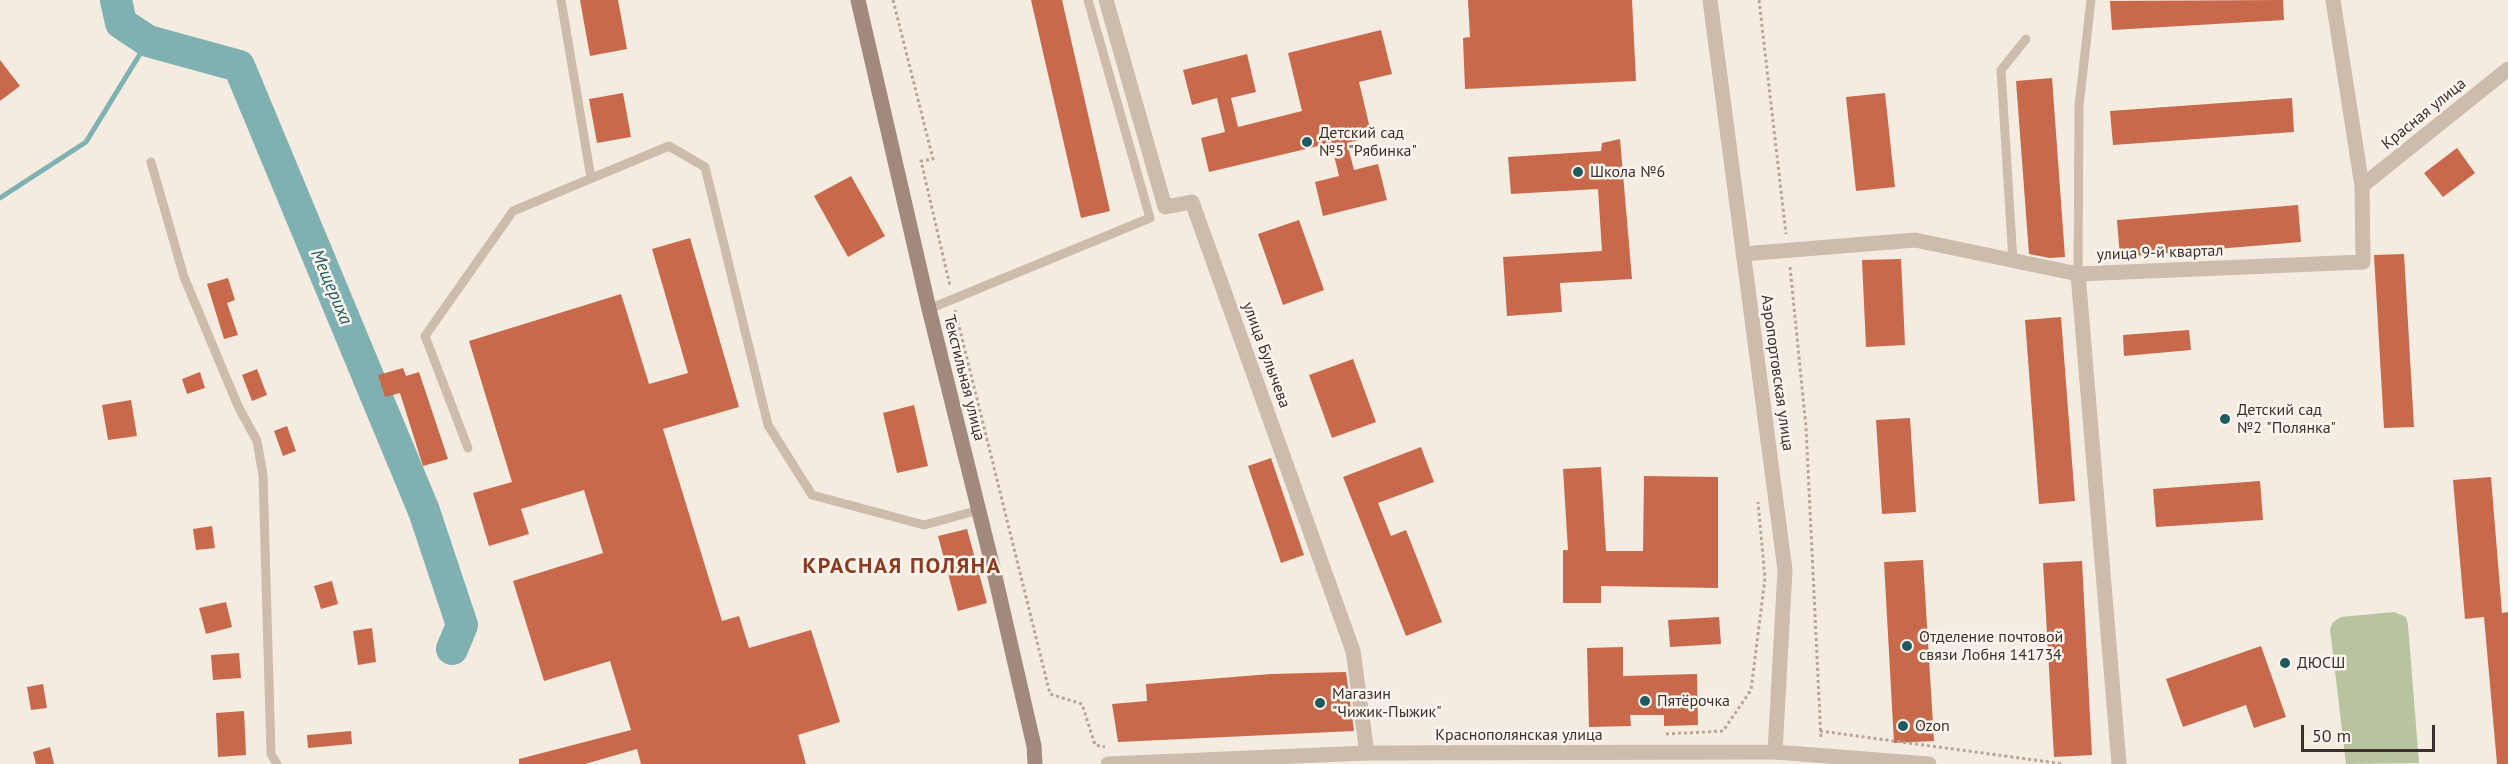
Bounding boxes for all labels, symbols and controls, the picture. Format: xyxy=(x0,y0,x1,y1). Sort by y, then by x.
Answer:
street label: Красная улица xyxy=(2378,74,2470,154)
place label: Детский сад №5 "Рябинка" xyxy=(1319,123,1417,161)
marker: Детский сад №5 "Рябинка" xyxy=(1300,135,1314,149)
place label: Школа №6 xyxy=(1590,162,1665,182)
marker: Школа №6 xyxy=(1571,165,1585,179)
street label: улица 9-й квартал xyxy=(2096,241,2224,265)
water label: Мещериха xyxy=(306,246,356,328)
street label: Аэропортовская улица xyxy=(1757,294,1797,452)
street label: улица Булычева xyxy=(1238,299,1294,411)
street label: Текстильная улица xyxy=(939,313,989,443)
place label: Детский сад №2 "Полянка" xyxy=(2237,400,2336,438)
marker: Детский сад №2 "Полянка" xyxy=(2218,412,2232,426)
district label: КРАСНАЯ ПОЛЯНА xyxy=(803,554,1001,580)
place label: Отделение почтовой связи Лобня 141734 xyxy=(1919,627,2063,665)
marker: Отделение почтовой связи Лобня 141734 xyxy=(1900,639,1914,653)
place label: ДЮСШ xyxy=(2297,653,2345,673)
marker: ДЮСШ xyxy=(2278,656,2292,670)
place label: Магазин "Чижик-Пыжик" xyxy=(1332,684,1442,722)
place label: Пятёрочка xyxy=(1657,691,1730,711)
marker: Пятёрочка xyxy=(1638,694,1652,708)
marker: Магазин "Чижик-Пыжик" xyxy=(1313,696,1327,710)
scale bar xyxy=(2304,713,2438,751)
place label: Ozon xyxy=(1915,716,1950,736)
marker: Ozon xyxy=(1896,719,1910,733)
text: 50 m xyxy=(2312,724,2351,747)
street label: Краснополянская улица xyxy=(1435,725,1603,745)

